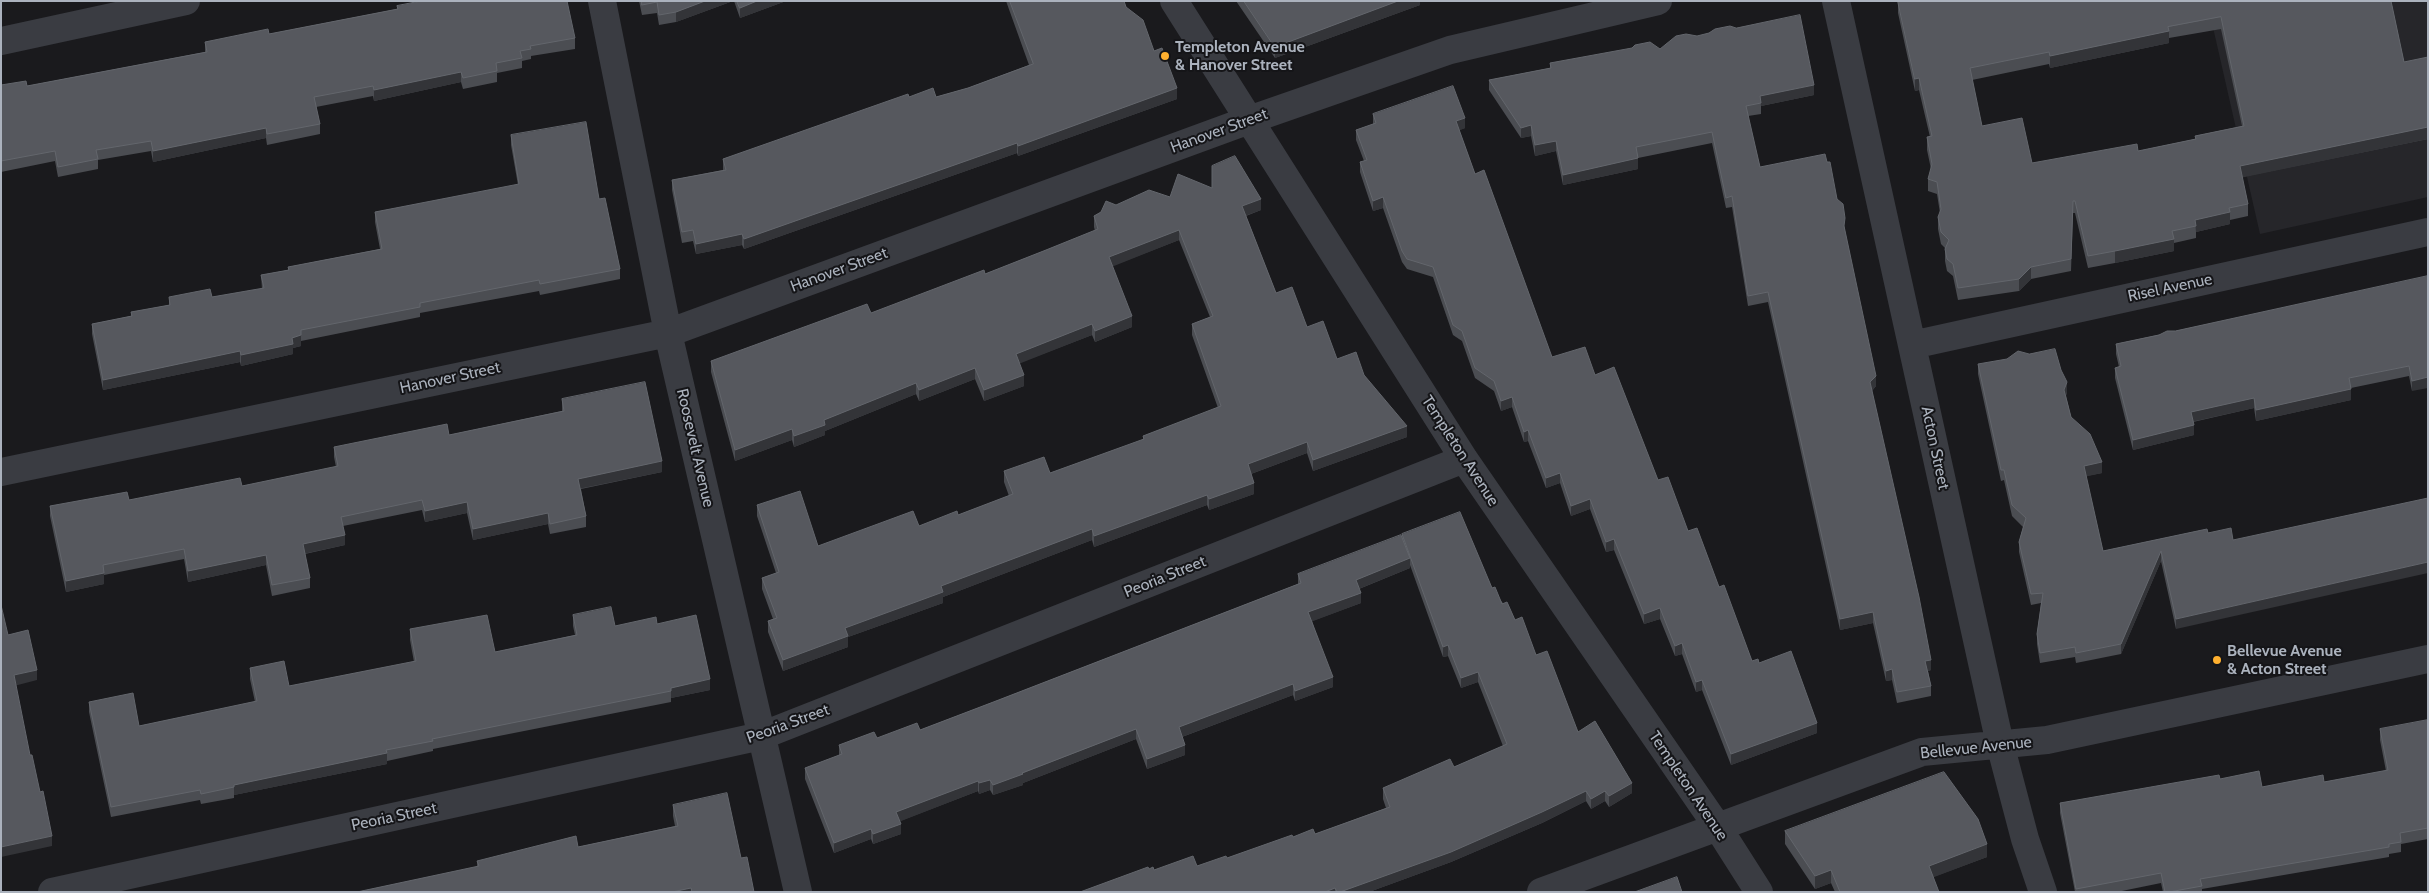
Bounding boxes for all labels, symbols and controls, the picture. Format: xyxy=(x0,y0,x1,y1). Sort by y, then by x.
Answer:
place label: Templeton Avenue & Hanover Street xyxy=(1175,37,1305,75)
marker: Templeton Avenue & Hanover Street xyxy=(1159,50,1171,62)
street label: Hanover Street xyxy=(1168,105,1270,157)
street label: Hanover Street xyxy=(788,244,890,296)
street label: Risel Avenue xyxy=(2126,270,2214,306)
street label: Hanover Street xyxy=(398,358,502,398)
street label: Roosevelt Avenue xyxy=(672,387,718,509)
street label: Templeton Avenue xyxy=(1417,392,1503,510)
street label: Acton Street xyxy=(1917,405,1953,491)
street label: Peoria Street xyxy=(1121,552,1209,602)
place label: Bellevue Avenue & Acton Street xyxy=(2227,641,2342,679)
marker: Bellevue Avenue & Acton Street xyxy=(2211,654,2223,666)
street label: Peoria Street xyxy=(744,700,832,748)
street label: Templeton Avenue xyxy=(1644,728,1732,844)
street label: Bellevue Avenue xyxy=(1919,733,2033,763)
street label: Peoria Street xyxy=(350,799,438,835)

